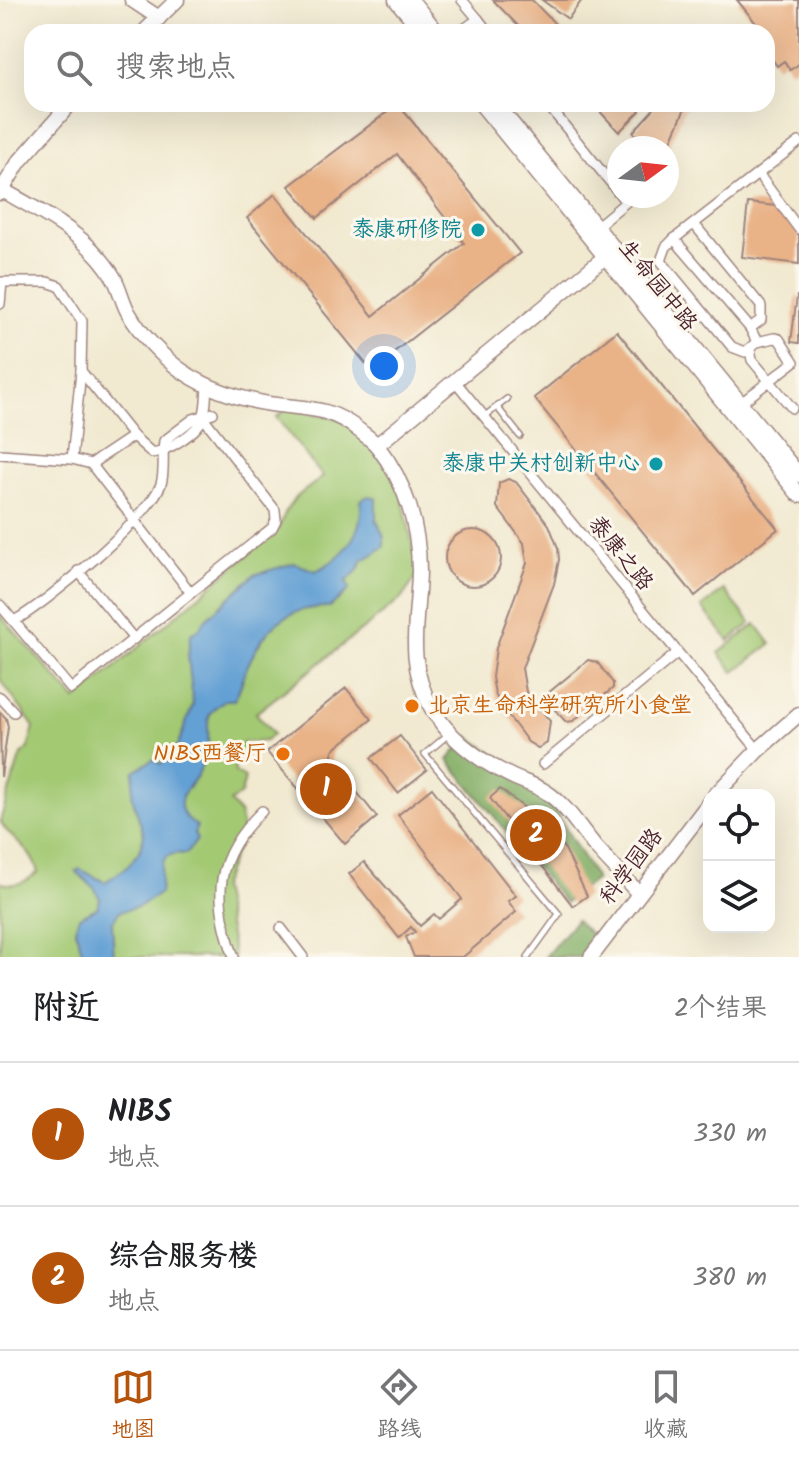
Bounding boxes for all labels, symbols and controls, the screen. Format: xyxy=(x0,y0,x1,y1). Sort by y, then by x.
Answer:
search box xyxy=(24,24,775,112)
text: 搜索地点 xyxy=(116,44,236,92)
icon: search xyxy=(52,46,96,90)
north arrow xyxy=(607,136,679,208)
place label: 泰康研修院 xyxy=(352,213,462,248)
marker: 泰康研修院 xyxy=(469,221,487,239)
street label: 生命园中路 xyxy=(609,232,705,340)
your location xyxy=(364,346,404,386)
place label: 泰康中关村创新中心 xyxy=(442,447,640,482)
marker: 泰康中关村创新中心 xyxy=(647,455,665,473)
street label: 泰康之路 xyxy=(579,509,661,599)
place label: 北京生命科学研究所小食堂 xyxy=(428,689,692,724)
marker: 北京生命科学研究所小食堂 xyxy=(403,697,421,715)
place label: NIBS西餐厅 xyxy=(154,737,267,772)
marker: NIBS西餐厅 xyxy=(274,745,292,763)
pin: 1 xyxy=(300,759,352,819)
map controls xyxy=(703,789,775,933)
button: locate xyxy=(703,789,775,861)
pin: 2 xyxy=(510,805,562,865)
street label: 科学园路 xyxy=(592,821,672,913)
button: layers xyxy=(703,861,775,933)
text: 附近 xyxy=(32,982,100,1036)
text: 2个结果 xyxy=(674,988,767,1030)
text: NIBS xyxy=(108,1089,171,1137)
text: 1 xyxy=(54,1113,62,1155)
text: 330 m xyxy=(693,1113,767,1155)
text: 地点 xyxy=(108,1137,160,1179)
text: 综合服务楼 xyxy=(108,1233,258,1281)
text: 2 xyxy=(50,1257,66,1299)
text: 380 m xyxy=(692,1257,767,1299)
text: 地点 xyxy=(108,1281,160,1323)
tab: 地图 xyxy=(111,1365,155,1448)
tab: 路线 xyxy=(377,1365,422,1448)
tab: 收藏 xyxy=(644,1365,688,1448)

